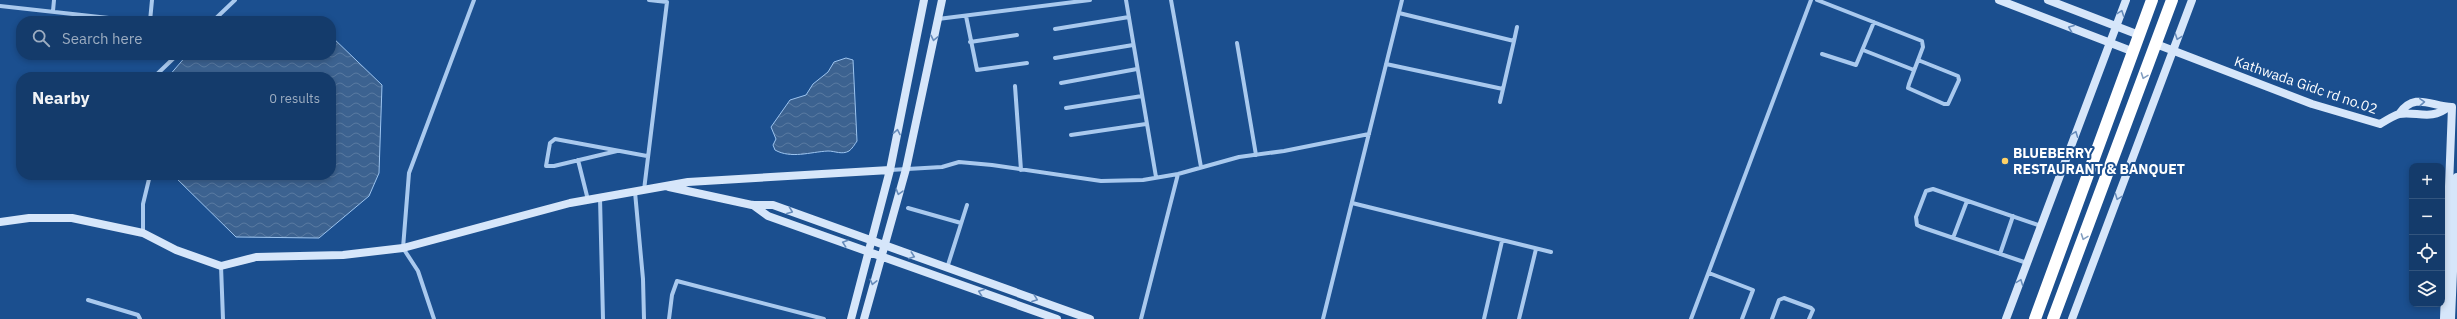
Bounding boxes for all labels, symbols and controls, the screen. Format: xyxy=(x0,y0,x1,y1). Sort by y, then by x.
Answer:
one-way arrow xyxy=(2116,9,2125,16)
search box xyxy=(16,16,336,60)
one-way arrow xyxy=(2068,24,2075,32)
icon: search xyxy=(30,27,52,49)
text: Search here xyxy=(62,29,142,48)
one-way arrow xyxy=(2175,33,2183,40)
one-way arrow xyxy=(930,35,938,41)
street label: Kathwada Gidc rd no.02 xyxy=(2232,52,2380,118)
one-way arrow xyxy=(2140,72,2148,79)
text: Nearby xyxy=(32,87,90,109)
text: 0 results xyxy=(269,90,320,107)
one-way arrow xyxy=(2419,98,2425,106)
one-way arrow xyxy=(893,129,901,135)
one-way arrow xyxy=(2071,131,2079,138)
place label: BLUEBERRY RESTAURANT & BANQUET xyxy=(2013,144,2185,178)
marker: BLUEBERRY RESTAURANT & BANQUET xyxy=(2000,156,2010,166)
map controls xyxy=(2409,163,2445,307)
button: + xyxy=(2409,163,2445,199)
one-way arrow xyxy=(895,188,904,195)
one-way arrow xyxy=(2114,194,2122,201)
button: − xyxy=(2409,199,2445,235)
one-way arrow xyxy=(786,207,793,215)
one-way arrow xyxy=(2080,233,2088,240)
button: locate xyxy=(2409,235,2445,271)
one-way arrow xyxy=(842,240,849,248)
one-way arrow xyxy=(909,251,916,259)
button: layers xyxy=(2409,271,2445,307)
one-way arrow xyxy=(870,279,878,285)
one-way arrow xyxy=(2015,279,2024,286)
one-way arrow xyxy=(978,288,985,296)
one-way arrow xyxy=(1031,295,1038,303)

